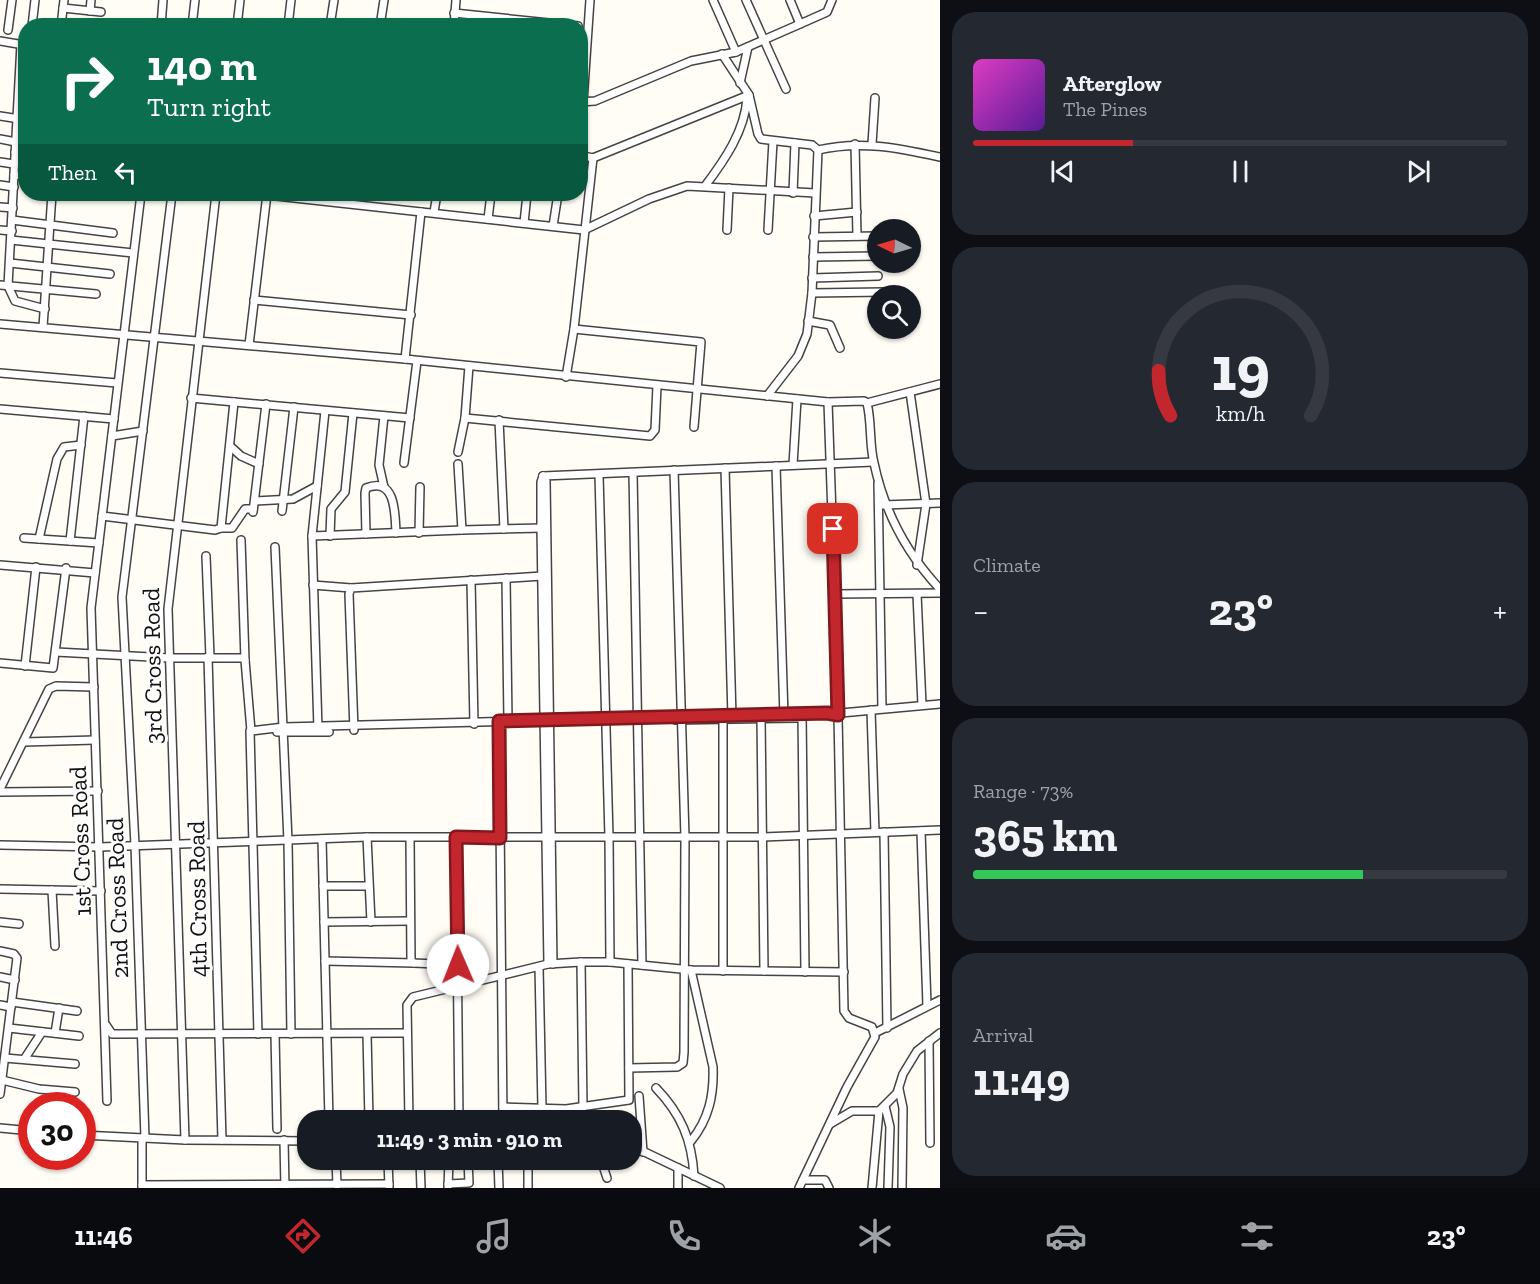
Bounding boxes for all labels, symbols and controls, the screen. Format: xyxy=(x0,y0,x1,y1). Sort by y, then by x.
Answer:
text: 140 m xyxy=(147,40,257,91)
icon: right xyxy=(48,42,126,120)
text: Afterglow xyxy=(1063,70,1161,97)
text: Turn right xyxy=(147,91,271,123)
text: The Pines xyxy=(1063,97,1147,121)
icon: previous xyxy=(1046,155,1079,188)
icon: pause xyxy=(1224,155,1257,188)
icon: next xyxy=(1402,155,1435,188)
icon: left xyxy=(109,156,142,189)
text: Then xyxy=(48,159,97,186)
north arrow xyxy=(867,219,921,273)
map controls xyxy=(867,219,921,339)
button: search xyxy=(867,285,921,339)
text: 19 xyxy=(1211,331,1269,406)
text: km/h xyxy=(1216,401,1264,426)
pin xyxy=(807,503,858,554)
icon: arrive xyxy=(816,512,849,545)
text: Climate xyxy=(973,553,1041,577)
text: 23° xyxy=(1209,583,1273,637)
street label: 3rd Cross Road xyxy=(136,588,168,744)
text: − xyxy=(973,591,988,630)
text: + xyxy=(1493,591,1507,630)
street label: 1st Cross Road xyxy=(63,766,97,916)
text: Range · 73% xyxy=(973,779,1073,803)
text: 365 km xyxy=(973,809,1117,863)
street label: 2nd Cross Road xyxy=(100,817,134,979)
street label: 4th Cross Road xyxy=(181,821,213,977)
position arrow xyxy=(426,933,490,997)
text: Arrival xyxy=(973,1023,1033,1047)
text: 11:49 xyxy=(973,1053,1070,1107)
speed limit sign: 30 xyxy=(18,1092,96,1170)
text: 11:49 · 3 min · 910 m xyxy=(377,1126,562,1153)
icon: directions xyxy=(282,1215,324,1257)
icon: music xyxy=(473,1215,515,1257)
icon: phone xyxy=(663,1215,705,1257)
icon: climate xyxy=(854,1215,896,1257)
icon: car xyxy=(1045,1215,1087,1257)
icon: filters xyxy=(1236,1215,1278,1257)
text: 11:46 xyxy=(74,1220,133,1252)
text: 23° xyxy=(1427,1220,1466,1252)

